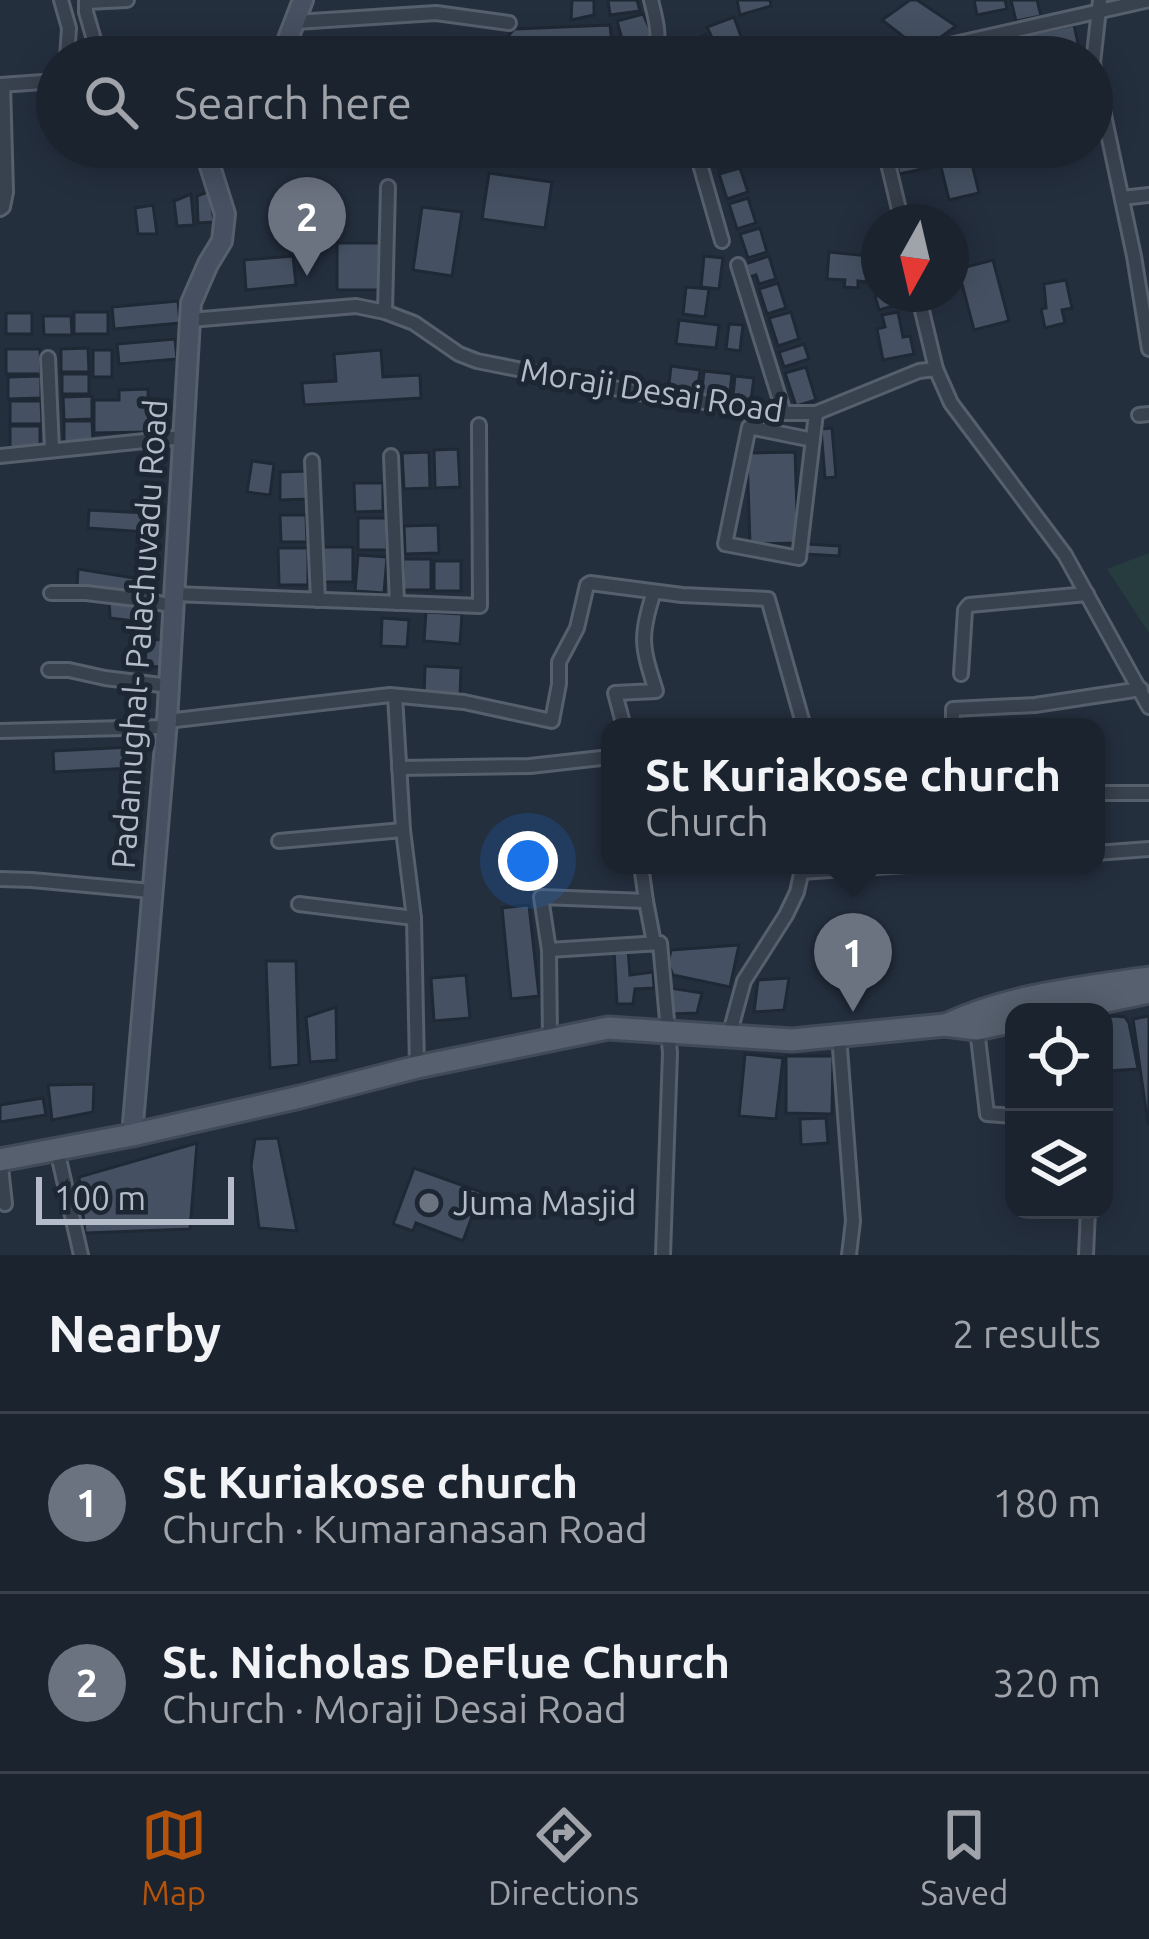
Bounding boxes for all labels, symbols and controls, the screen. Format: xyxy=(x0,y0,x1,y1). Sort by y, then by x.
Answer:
search box xyxy=(36,36,1113,168)
icon: search xyxy=(78,69,144,135)
text: Search here xyxy=(174,77,412,128)
pin: 2 xyxy=(268,177,346,276)
north arrow xyxy=(861,204,969,312)
street label: Moraji Desai Road xyxy=(518,350,786,429)
street label: Padamughal- Palachuvadu Road xyxy=(104,398,173,870)
popup xyxy=(601,718,1105,874)
text: St Kuriakose church xyxy=(645,749,1061,800)
text: Church xyxy=(645,800,769,843)
your location xyxy=(498,831,558,891)
pin: 1 xyxy=(814,913,892,1012)
map controls xyxy=(1005,1003,1113,1219)
button: locate xyxy=(1005,1003,1113,1111)
button: layers xyxy=(1005,1111,1113,1219)
scale bar xyxy=(36,1171,234,1224)
text: 100 m xyxy=(54,1179,146,1216)
place label: Juma Masjid xyxy=(453,1184,636,1221)
marker: Juma Masjid xyxy=(416,1190,442,1216)
text: Nearby xyxy=(48,1304,221,1362)
text: 2 results xyxy=(952,1312,1101,1355)
text: St Kuriakose church xyxy=(162,1456,578,1507)
text: 1 xyxy=(76,1481,98,1524)
text: 180 m xyxy=(992,1481,1101,1524)
text: Church · Kumaranasan Road xyxy=(162,1507,648,1550)
text: St. Nicholas DeFlue Church xyxy=(162,1636,730,1687)
text: 2 xyxy=(76,1661,98,1704)
text: 320 m xyxy=(992,1661,1101,1704)
text: Church · Moraji Desai Road xyxy=(162,1687,627,1730)
tab: Map xyxy=(141,1802,207,1911)
tab: Directions xyxy=(488,1802,639,1911)
tab: Saved xyxy=(920,1802,1008,1911)

